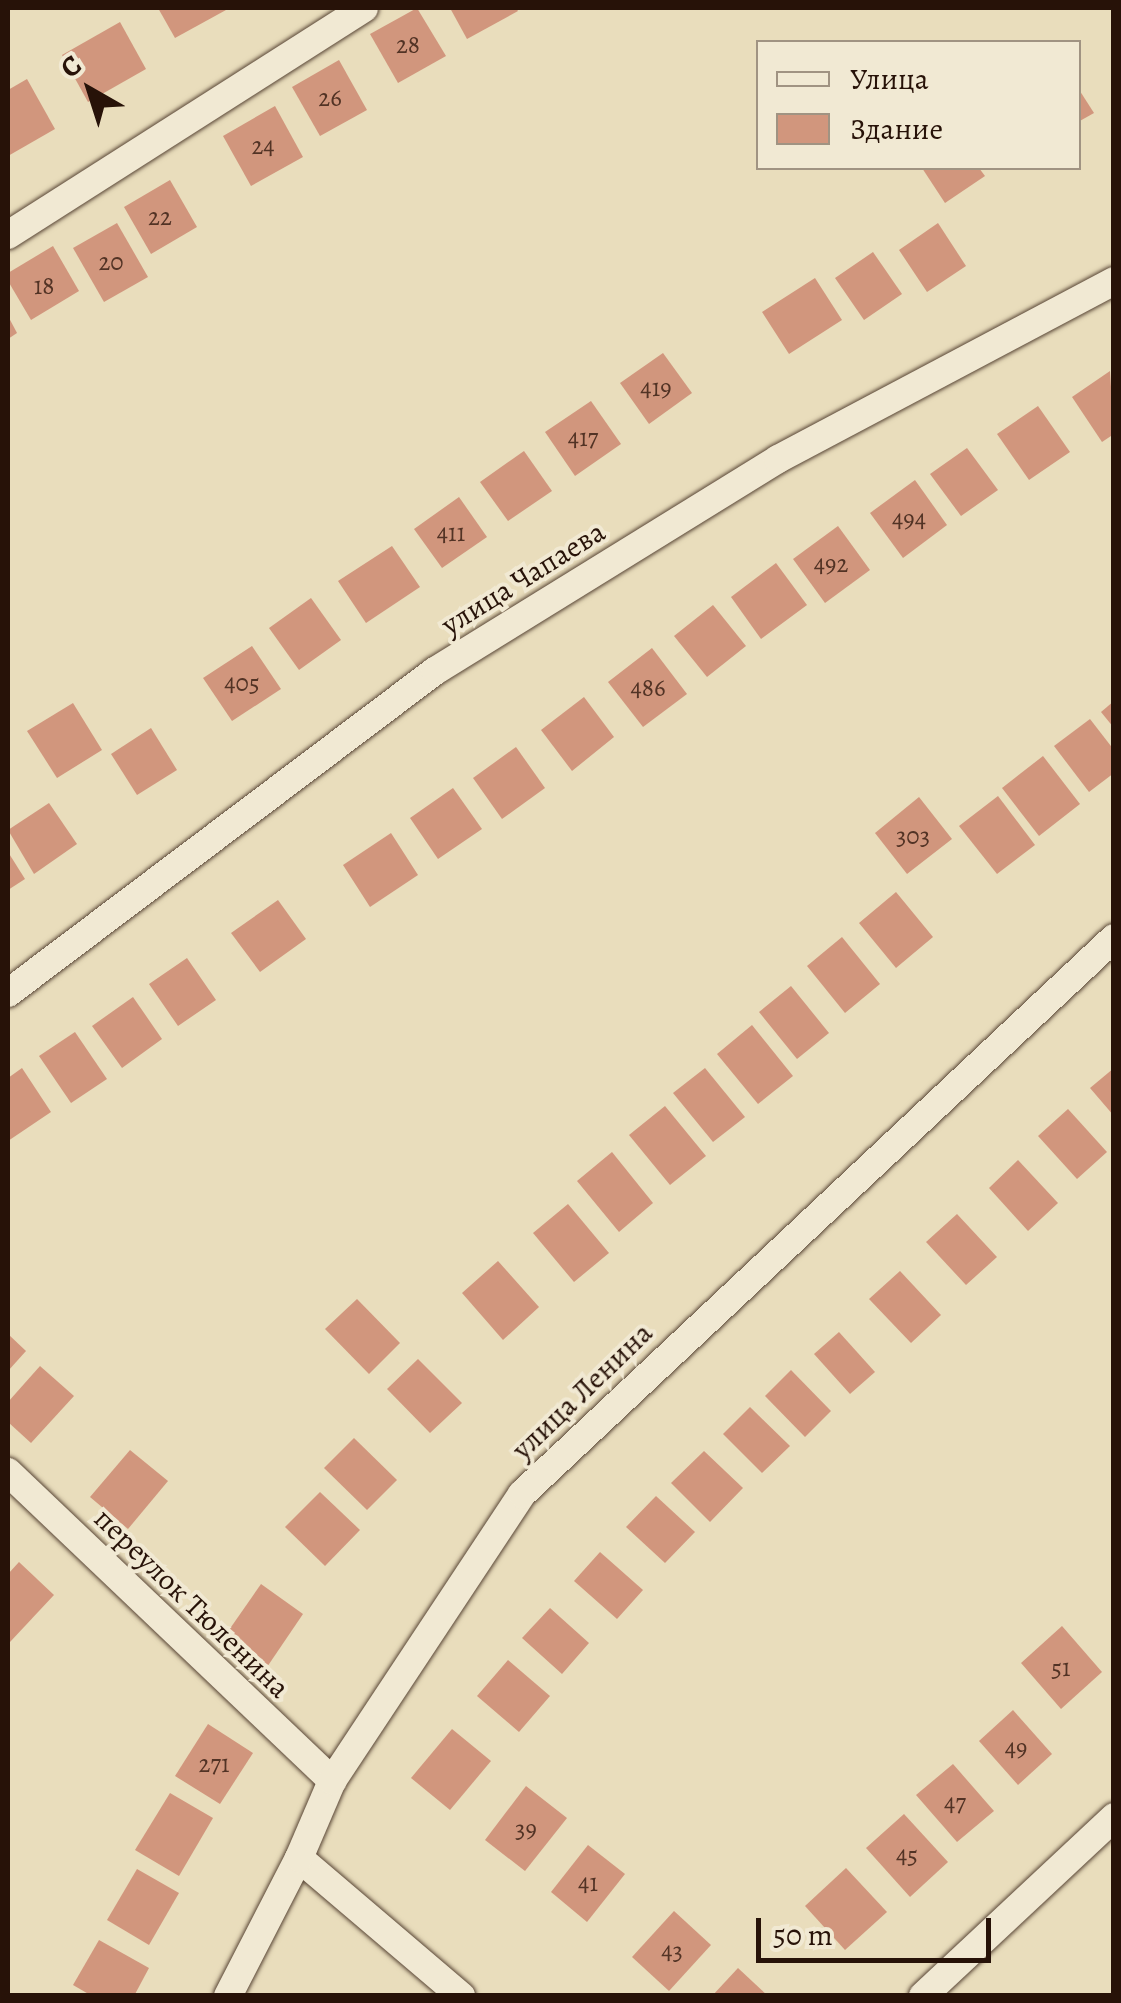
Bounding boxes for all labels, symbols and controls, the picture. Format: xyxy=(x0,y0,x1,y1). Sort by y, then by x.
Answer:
house number: 28 xyxy=(396,30,420,60)
north arrow xyxy=(40,40,140,140)
legend xyxy=(756,40,1081,170)
text: С xyxy=(52,46,90,87)
text: Улица xyxy=(850,59,929,99)
house number: 26 xyxy=(318,83,342,113)
text: Здание xyxy=(850,109,943,149)
house number: 24 xyxy=(251,131,275,161)
house number: 22 xyxy=(148,202,172,232)
house number: 20 xyxy=(98,247,124,277)
house number: 18 xyxy=(34,271,54,301)
house number: 419 xyxy=(640,373,672,403)
house number: 417 xyxy=(568,423,598,453)
house number: 494 xyxy=(892,504,926,534)
street label: улица Чапаева xyxy=(434,513,612,643)
house number: 411 xyxy=(437,518,465,548)
house number: 492 xyxy=(814,549,848,579)
house number: 405 xyxy=(224,668,260,698)
house number: 486 xyxy=(631,673,665,703)
house number: 303 xyxy=(896,821,930,851)
street label: улица Ленина xyxy=(504,1315,660,1467)
street label: переулок Тюленина xyxy=(87,1501,297,1705)
house number: 51 xyxy=(1051,1653,1071,1683)
house number: 49 xyxy=(1005,1733,1027,1763)
house number: 271 xyxy=(199,1749,229,1779)
house number: 47 xyxy=(944,1788,966,1818)
house number: 39 xyxy=(515,1814,537,1844)
house number: 45 xyxy=(896,1840,918,1870)
house number: 41 xyxy=(578,1868,598,1898)
scale bar xyxy=(761,1898,996,1960)
text: 50 m xyxy=(773,1915,833,1955)
house number: 43 xyxy=(661,1936,683,1966)

